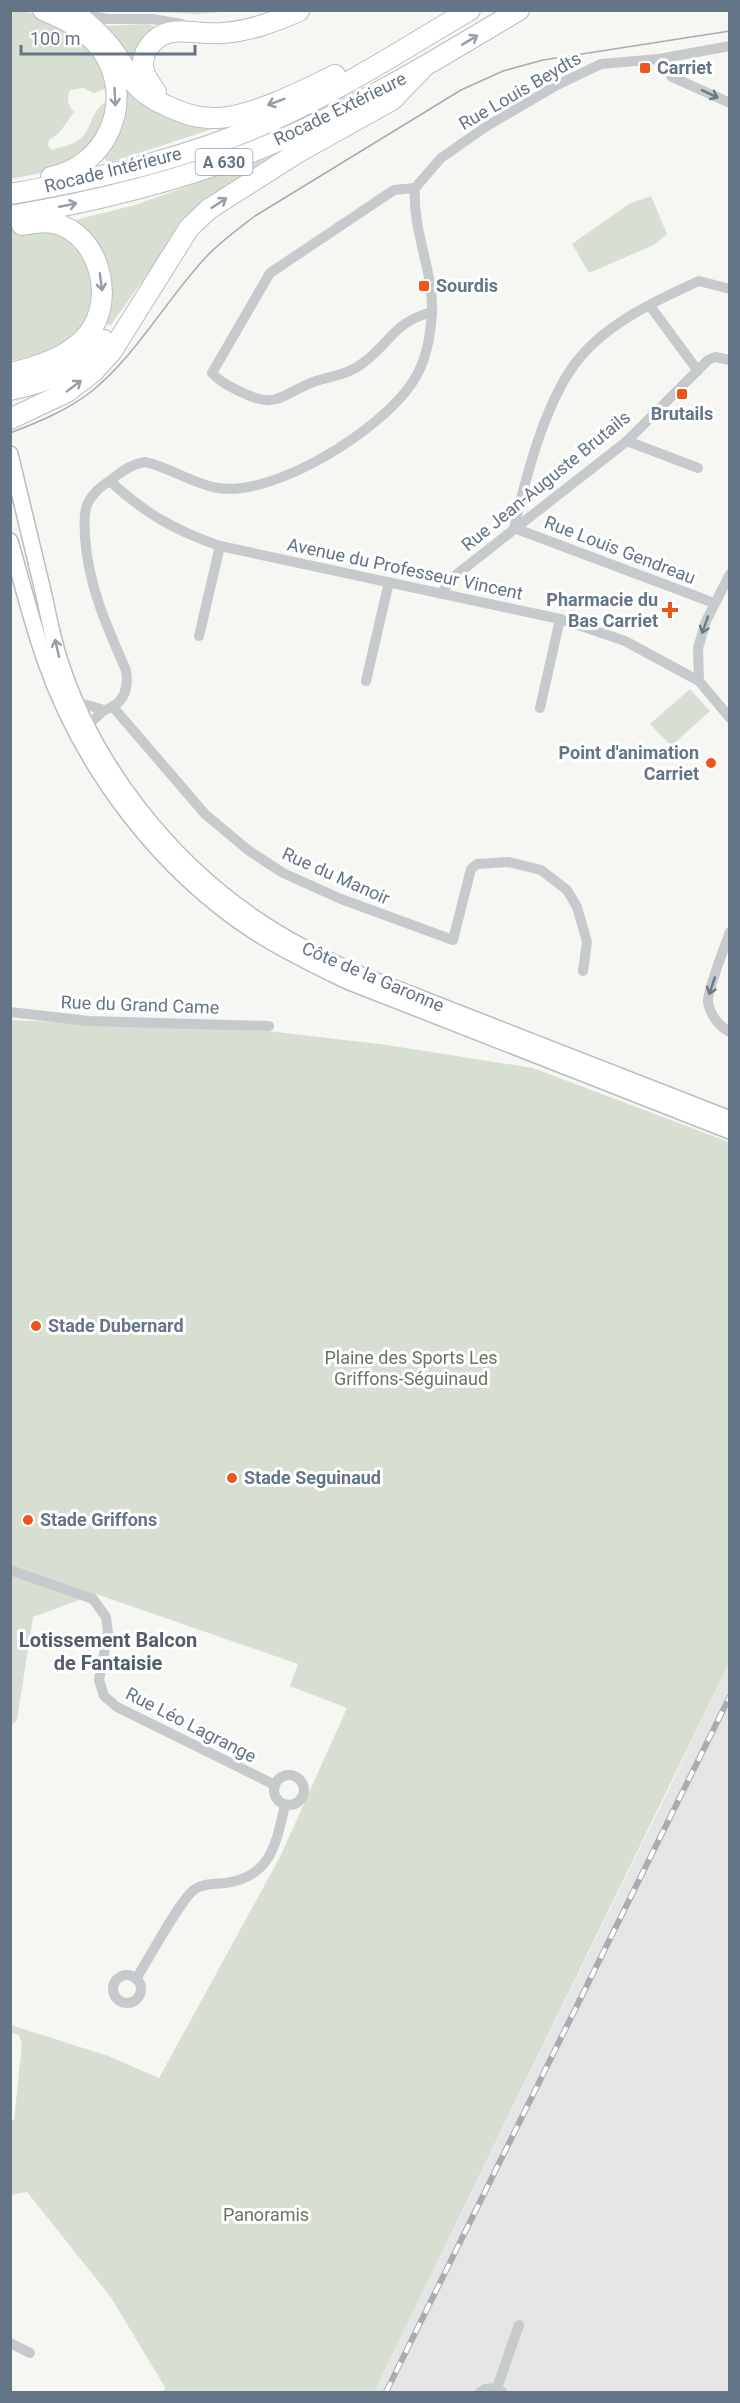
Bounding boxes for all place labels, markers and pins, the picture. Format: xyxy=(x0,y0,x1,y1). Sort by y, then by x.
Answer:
place label: Carriet xyxy=(657,57,712,78)
marker: Carriet xyxy=(638,61,652,75)
place label: Sourdis xyxy=(436,275,498,296)
marker: Sourdis xyxy=(417,279,431,293)
marker: Brutails xyxy=(675,387,689,401)
place label: Brutails xyxy=(651,403,713,424)
place label: Pharmacie du Bas Carriet xyxy=(546,589,658,631)
marker: Pharmacie du Bas Carriet xyxy=(663,603,677,617)
place label: Point d'animation Carriet xyxy=(559,742,699,784)
marker: Point d'animation Carriet xyxy=(704,756,718,770)
place label: Stade Dubernard xyxy=(48,1315,184,1336)
marker: Stade Dubernard xyxy=(29,1319,43,1333)
place label: Stade Seguinaud xyxy=(244,1467,381,1488)
marker: Stade Seguinaud xyxy=(225,1471,239,1485)
place label: Stade Griffons xyxy=(40,1509,157,1530)
marker: Stade Griffons xyxy=(21,1513,35,1527)

